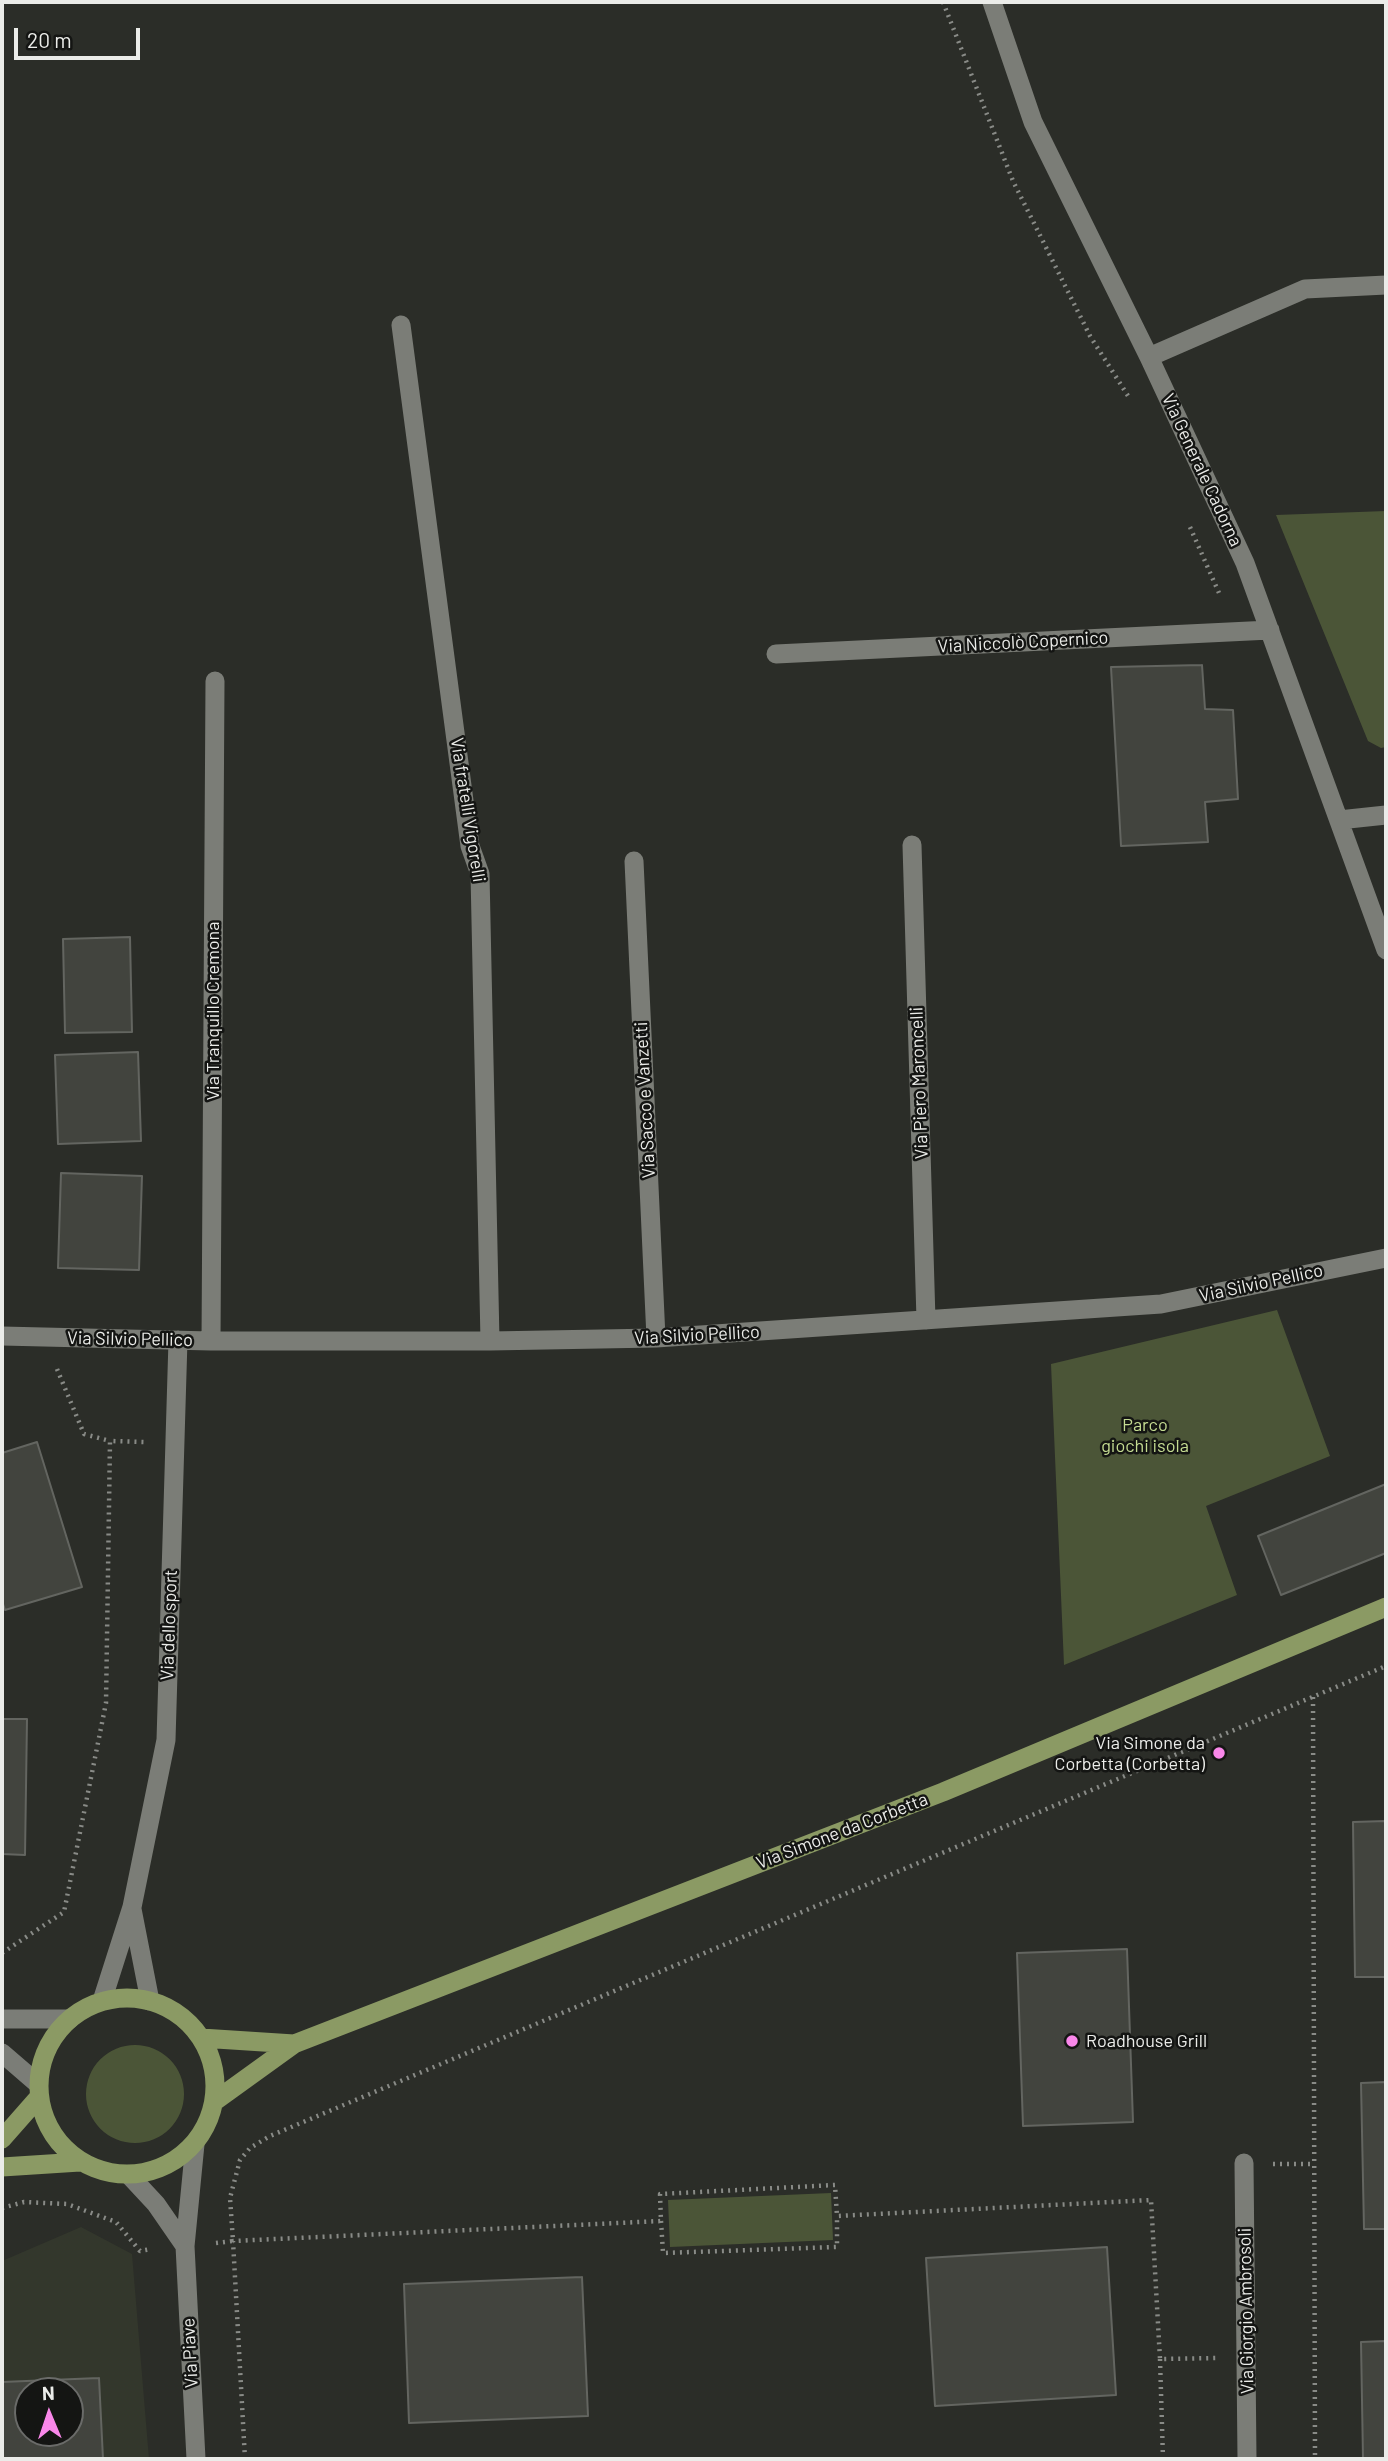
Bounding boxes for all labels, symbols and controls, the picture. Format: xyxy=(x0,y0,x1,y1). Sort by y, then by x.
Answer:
scale bar xyxy=(18,14,144,58)
text: 20 m xyxy=(27,27,72,52)
street label: Via Generale Cadorna xyxy=(1157,390,1247,550)
street label: Via Niccolò Copernico xyxy=(937,627,1109,657)
street label: Via fratelli Vigorelli xyxy=(446,736,490,884)
street label: Via Tranquillo Cremona xyxy=(202,921,224,1101)
street label: Via Piero Maroncelli xyxy=(906,1006,932,1160)
street label: Via Sacco e Vanzetti xyxy=(630,1021,660,1179)
street label: Via Silvio Pellico xyxy=(1197,1259,1325,1307)
street label: Via Silvio Pellico xyxy=(634,1321,760,1349)
street label: Via Silvio Pellico xyxy=(67,1327,193,1351)
park label: Parco giochi isola xyxy=(1101,1414,1189,1456)
street label: Via dello sport xyxy=(156,1569,182,1681)
place label: Via Simone da Corbetta (Corbetta) xyxy=(1055,1732,1205,1774)
marker: Via Simone da Corbetta (Corbetta) xyxy=(1211,1745,1227,1761)
street label: Via Simone da Corbetta xyxy=(753,1788,931,1874)
place label: Roadhouse Grill xyxy=(1086,2030,1207,2052)
marker: Roadhouse Grill xyxy=(1064,2033,1080,2049)
street label: Via Giorgio Ambrosoli xyxy=(1234,2228,1258,2394)
street label: Via Piave xyxy=(177,2317,203,2389)
north arrow xyxy=(14,2377,84,2447)
text: N xyxy=(42,2381,55,2404)

